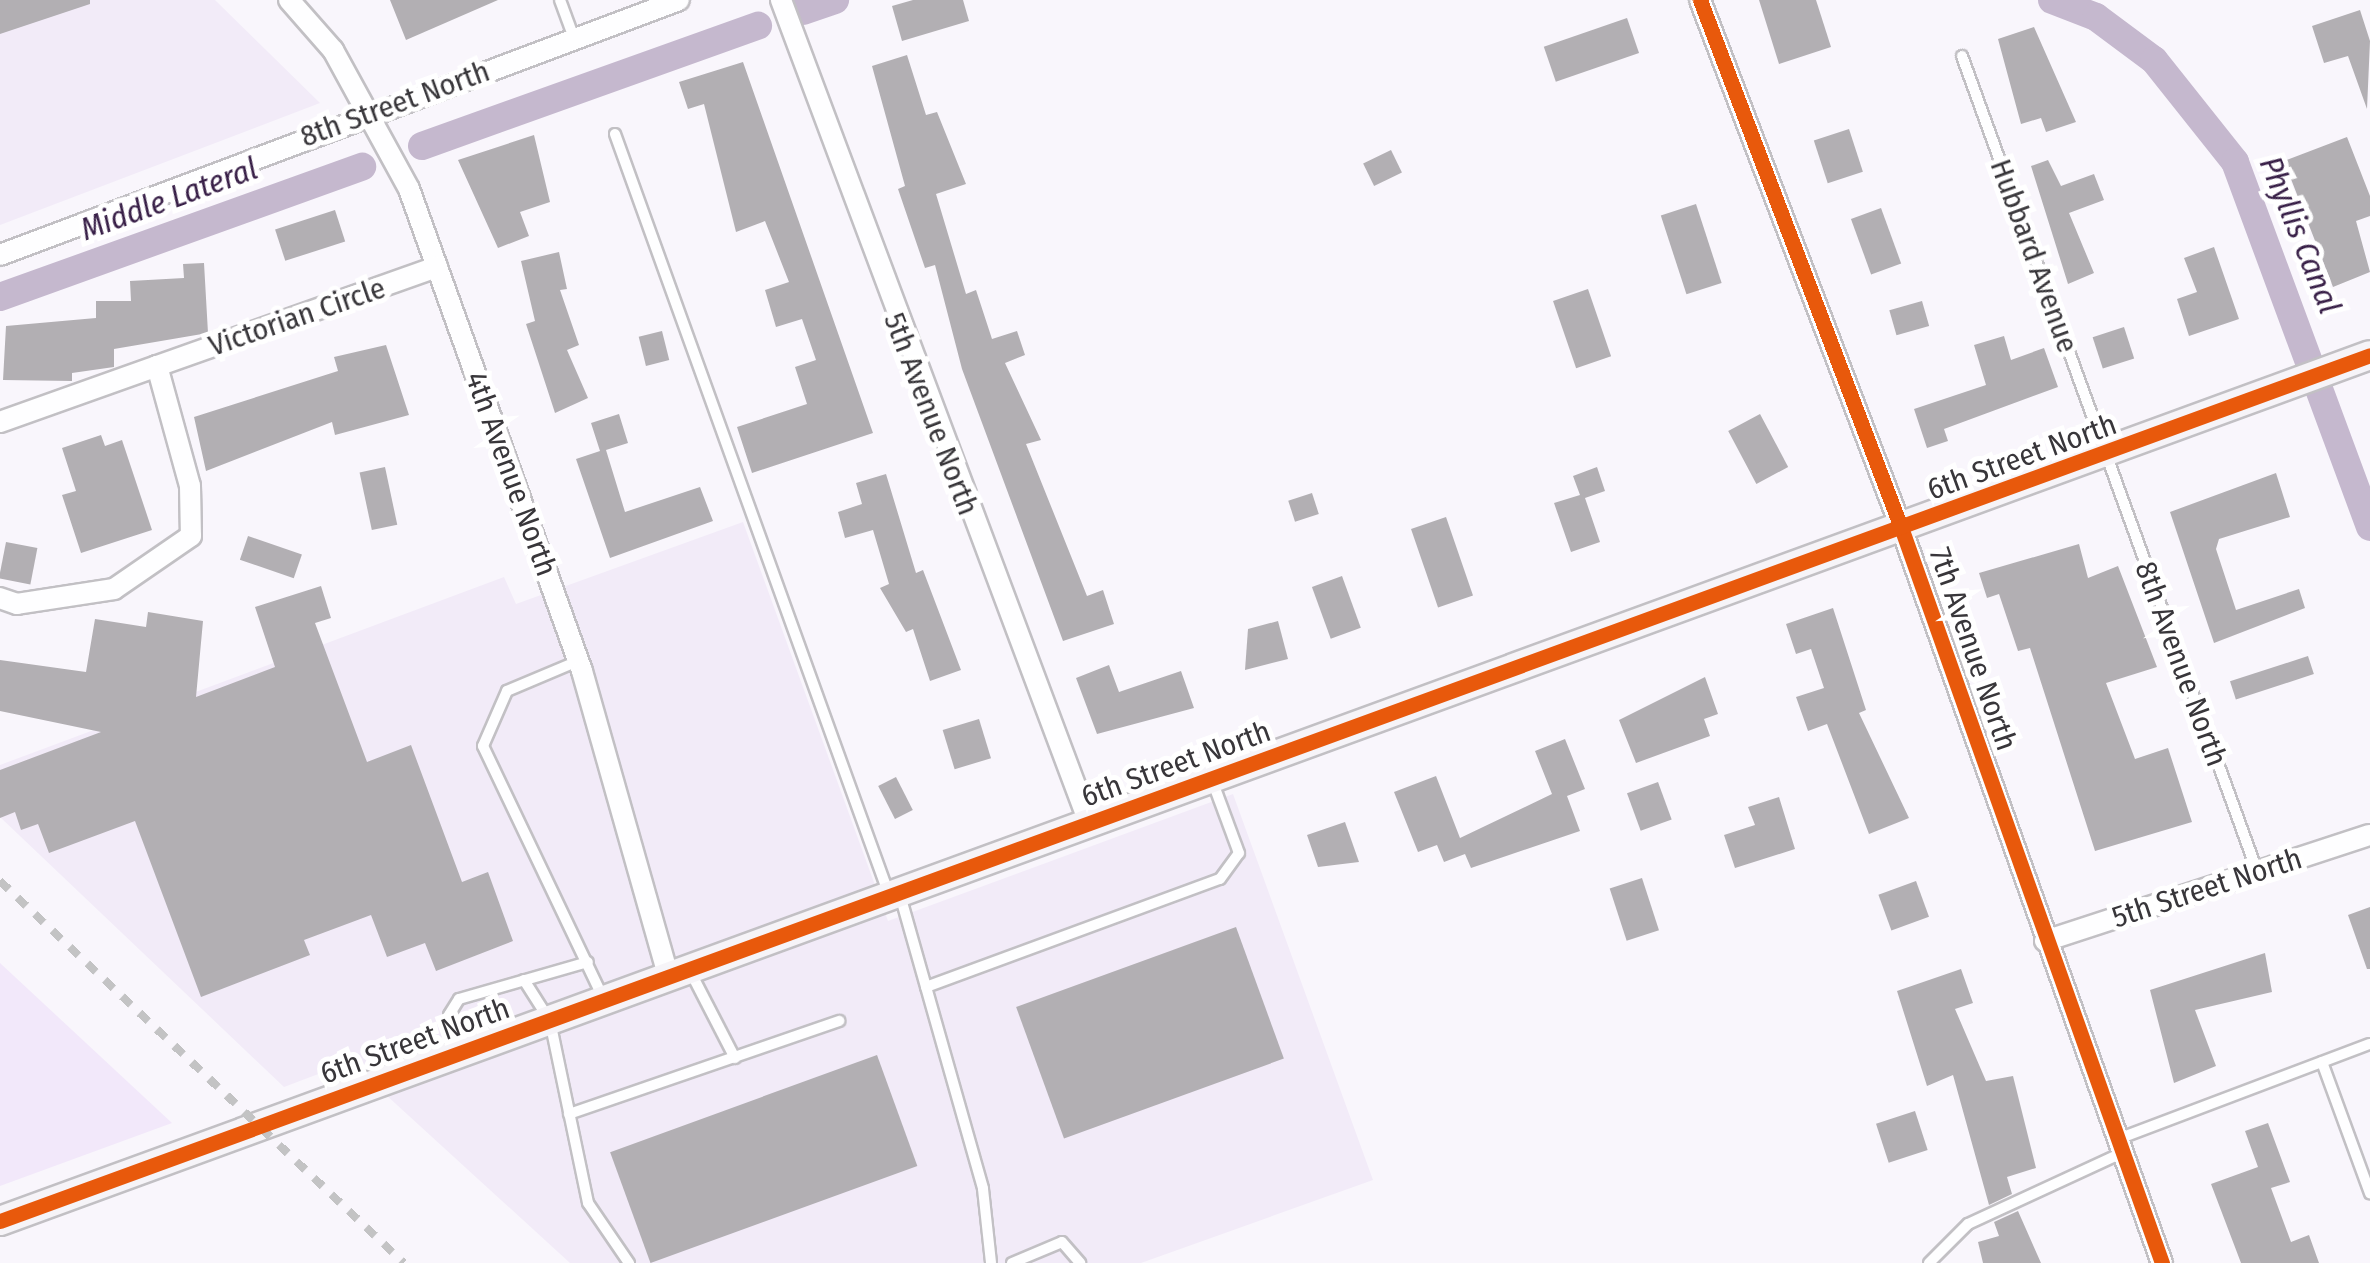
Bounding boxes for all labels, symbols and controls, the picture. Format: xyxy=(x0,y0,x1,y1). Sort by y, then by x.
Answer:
street label: 8th Street North xyxy=(296,53,494,155)
water label: Middle Lateral xyxy=(75,149,263,249)
water label: Phyllis Canal xyxy=(2251,151,2349,319)
street label: Hubbard Avenue xyxy=(1982,154,2086,358)
street label: Victorian Circle xyxy=(204,270,390,364)
street label: 5th Avenue North xyxy=(876,308,986,520)
street label: 4th Avenue North xyxy=(457,367,565,581)
street label: 6th Street North xyxy=(1923,406,2121,508)
street label: 7th Avenue North xyxy=(1921,543,2025,755)
street label: 8th Avenue North xyxy=(2127,557,2235,771)
street label: 6th Street North xyxy=(1077,713,1275,815)
street label: 5th Street North xyxy=(2108,840,2306,936)
street label: 6th Street North xyxy=(316,990,514,1092)

